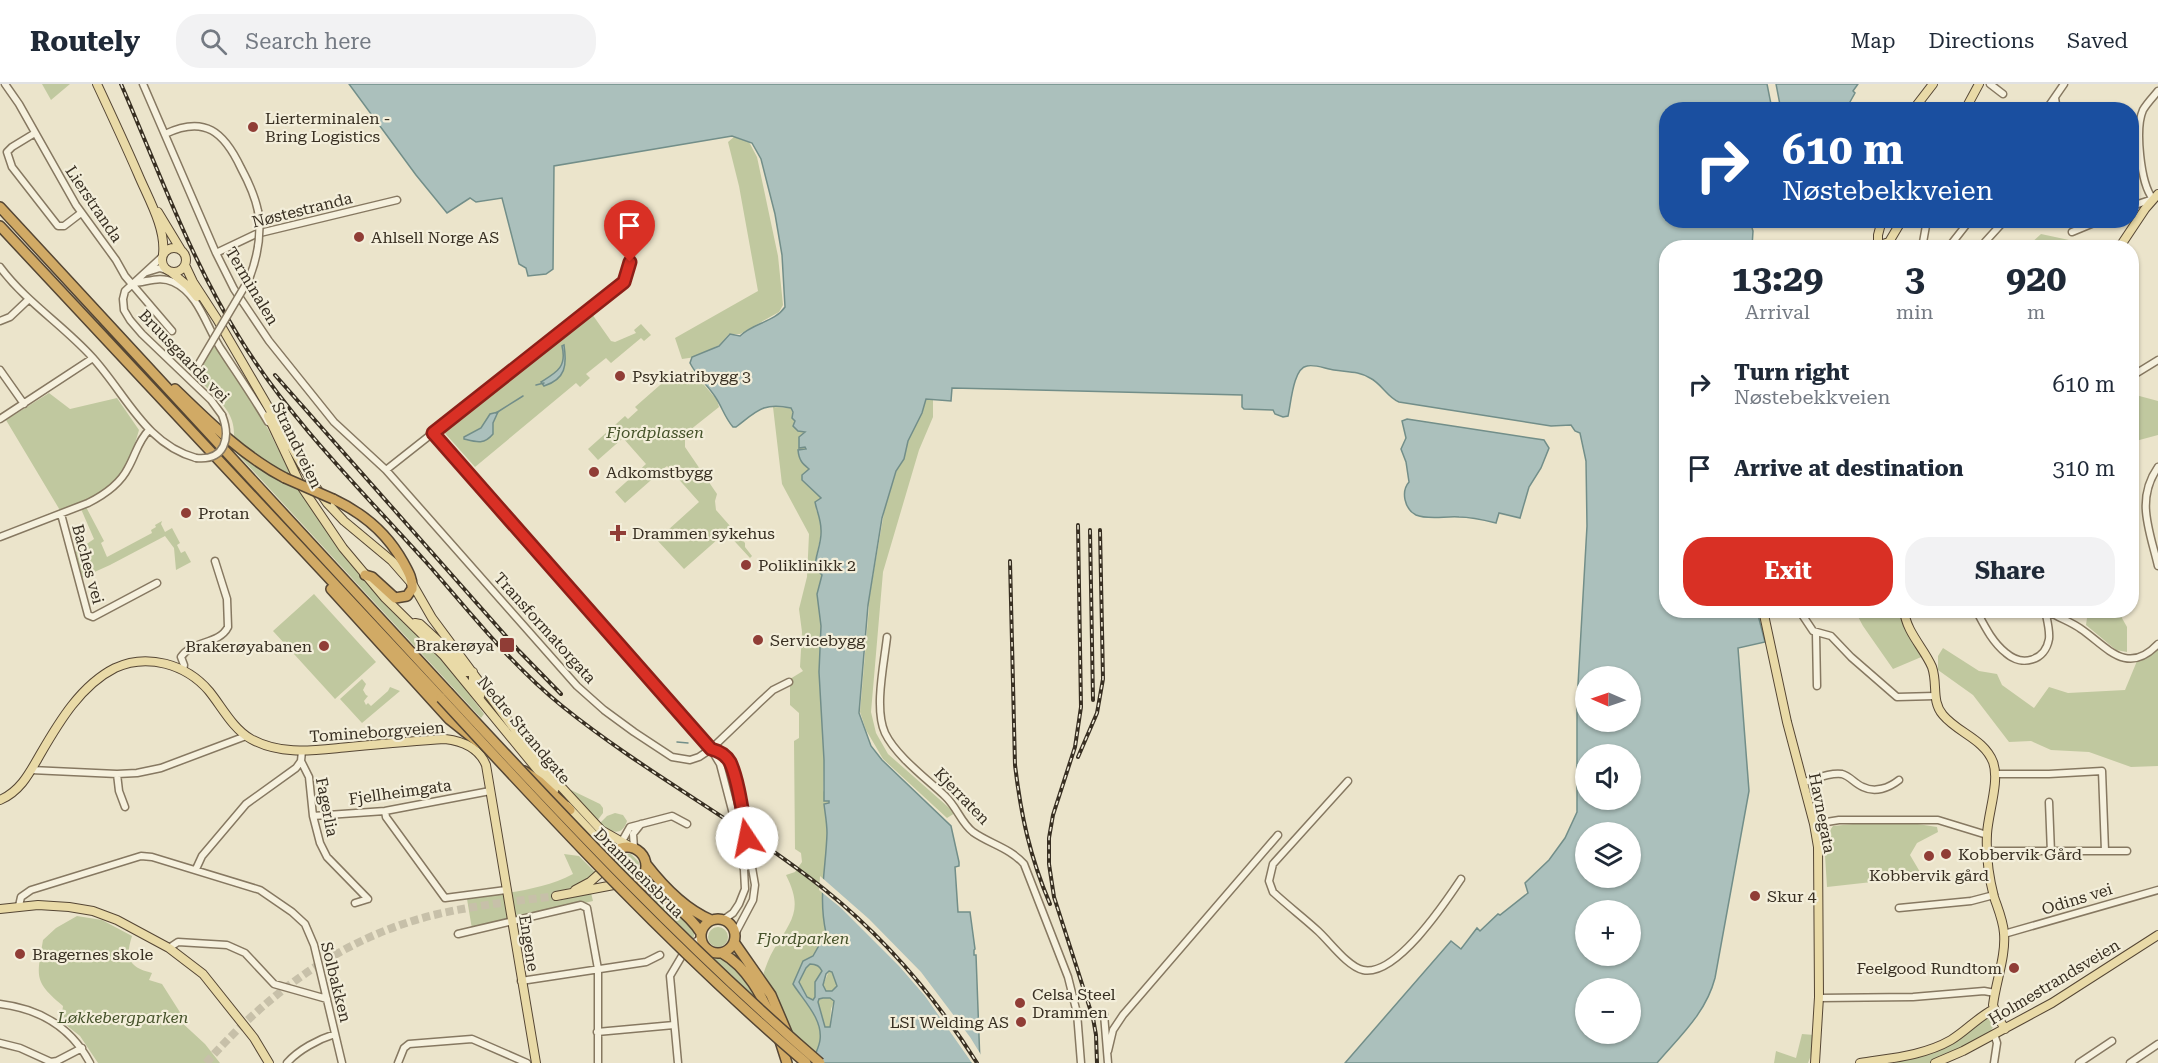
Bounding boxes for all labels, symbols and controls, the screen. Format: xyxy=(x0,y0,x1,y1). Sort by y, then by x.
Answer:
search box xyxy=(176,14,596,68)
text: Routely xyxy=(30,25,140,58)
icon: search xyxy=(197,25,230,58)
text: Search here xyxy=(245,29,371,54)
text: Map xyxy=(1851,29,1895,53)
text: Directions xyxy=(1928,29,2034,53)
text: Saved xyxy=(2067,29,2128,53)
place label: Lierterminalen - Bring Logistics xyxy=(265,109,391,146)
marker: Lierterminalen - Bring Logistics xyxy=(246,120,260,134)
text: 610 m xyxy=(1782,125,1904,174)
icon: right xyxy=(1683,126,1761,204)
street label: Lierstranda xyxy=(61,162,127,246)
text: Nøstebekkveien xyxy=(1782,175,1993,207)
street label: Nøstestranda xyxy=(250,188,354,232)
pin xyxy=(604,200,655,262)
icon: arrive xyxy=(613,209,646,242)
place label: Ahlsell Norge AS xyxy=(371,228,499,247)
marker: Ahlsell Norge AS xyxy=(352,230,366,244)
street label: Terminalen xyxy=(221,243,283,329)
text: 13:29 xyxy=(1732,258,1823,300)
text: 3 xyxy=(1905,258,1925,300)
text: 920 xyxy=(2006,258,2066,300)
text: Arrival xyxy=(1745,300,1810,324)
text: min xyxy=(1896,300,1933,324)
text: m xyxy=(2027,300,2045,324)
street label: Bruusgaards vei xyxy=(135,306,233,406)
text: Turn right xyxy=(1734,360,1849,385)
place label: Psykiatribygg 3 xyxy=(632,367,751,386)
icon: right xyxy=(1683,368,1716,401)
marker: Psykiatribygg 3 xyxy=(613,369,627,383)
text: 610 m xyxy=(2052,372,2115,397)
text: Nøstebekkveien xyxy=(1734,385,1890,409)
street label: Strandveien xyxy=(268,399,326,491)
park label: Fjordplassen xyxy=(605,423,704,442)
icon: arrive xyxy=(1683,452,1716,485)
text: Arrive at destination xyxy=(1734,456,1963,481)
text: 310 m xyxy=(2052,456,2115,481)
place label: Adkomstbygg xyxy=(606,463,714,482)
marker: Adkomstbygg xyxy=(587,465,601,479)
place label: Protan xyxy=(198,504,249,523)
marker: Protan xyxy=(179,506,193,520)
street label: Baches vei xyxy=(68,522,108,606)
marker: Drammen sykehus xyxy=(609,524,627,542)
place label: Drammen sykehus xyxy=(632,524,775,543)
button: Exit xyxy=(1683,537,1893,606)
button: Share xyxy=(1905,537,2115,606)
place label: Poliklinikk 2 xyxy=(758,556,856,575)
marker: Poliklinikk 2 xyxy=(739,558,753,572)
street label: Transformatorgata xyxy=(490,569,600,688)
place label: Servicebygg xyxy=(770,631,866,650)
marker: Servicebygg xyxy=(751,633,765,647)
place label: Brakerøya xyxy=(415,636,494,655)
marker: Brakerøya xyxy=(498,636,516,654)
place label: Brakerøyabanen xyxy=(185,637,312,656)
marker: Brakerøyabanen xyxy=(317,639,331,653)
north arrow xyxy=(1575,666,1641,732)
map controls xyxy=(1575,666,1641,1044)
street label: Nedre Strandgate xyxy=(474,672,575,788)
street label: Tomineborgveien xyxy=(309,718,445,746)
button: sound xyxy=(1575,744,1641,810)
street label: Kjerraten xyxy=(930,764,994,828)
street label: Havnegata xyxy=(1805,771,1839,855)
street label: Fjellheimgata xyxy=(347,775,453,809)
street label: Fagerlia xyxy=(312,776,342,839)
position arrow xyxy=(715,806,779,870)
button: layers xyxy=(1575,822,1641,888)
street label: Drammensbrua xyxy=(590,824,688,922)
place label: Kobbervik Gård xyxy=(1958,845,2082,864)
marker: Kobbervik Gård xyxy=(1939,847,1953,861)
marker: Kobbervik gård xyxy=(1922,849,1936,863)
place label: Kobbervik gård xyxy=(1869,866,1989,885)
street label: Odins vei xyxy=(2039,879,2115,919)
place label: Skur 4 xyxy=(1767,887,1817,906)
marker: Skur 4 xyxy=(1748,889,1762,903)
button: + xyxy=(1575,900,1641,966)
street label: Engene xyxy=(515,913,543,973)
park label: Fjordparken xyxy=(756,929,849,948)
street label: Holmestrandsveien xyxy=(1985,935,2123,1029)
street label: Solbakken xyxy=(317,940,355,1024)
place label: Bragernes skole xyxy=(32,945,154,964)
marker: Bragernes skole xyxy=(13,947,27,961)
place label: Feelgood Rundtom xyxy=(1856,959,2002,978)
marker: Feelgood Rundtom xyxy=(2007,961,2021,975)
button: − xyxy=(1575,978,1641,1044)
place label: Celsa Steel Drammen xyxy=(1032,985,1116,1022)
marker: Celsa Steel Drammen xyxy=(1013,996,1027,1010)
park label: Løkkebergparken xyxy=(57,1008,189,1027)
place label: LSI Welding AS xyxy=(890,1013,1009,1032)
marker: LSI Welding AS xyxy=(1014,1015,1028,1029)

